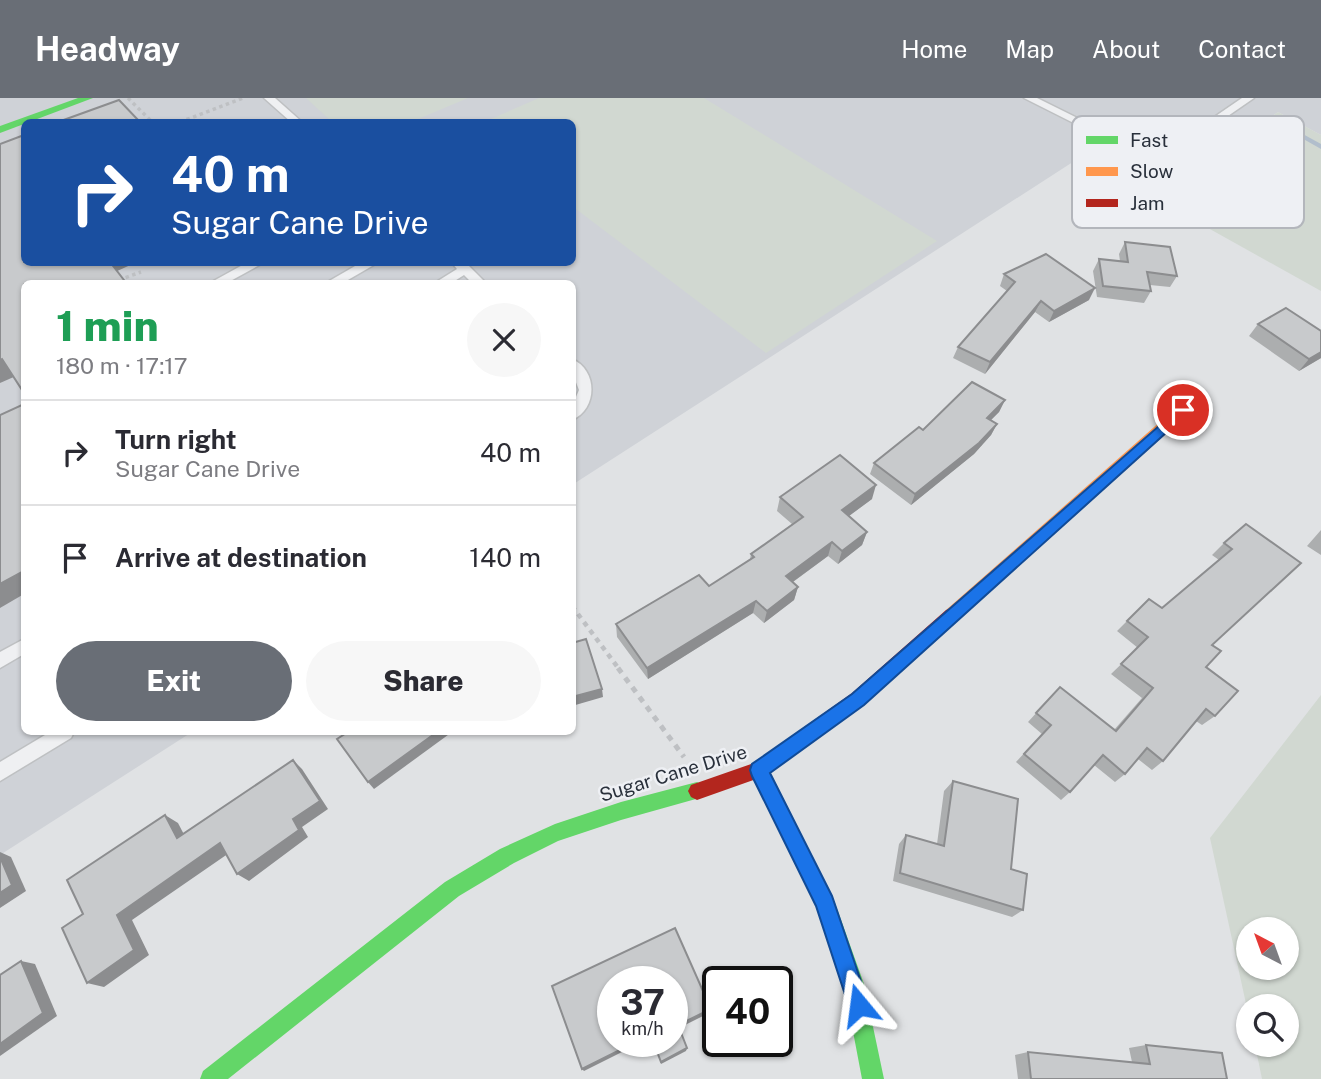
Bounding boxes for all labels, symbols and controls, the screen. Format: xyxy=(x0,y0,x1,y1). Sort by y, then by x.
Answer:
text: Headway xyxy=(35,30,180,68)
text: Home xyxy=(901,35,967,63)
text: Map xyxy=(1005,35,1054,63)
text: About xyxy=(1092,35,1160,63)
text: Contact xyxy=(1198,35,1286,63)
legend xyxy=(1072,116,1304,228)
text: Fast xyxy=(1130,129,1168,151)
text: 40 m xyxy=(171,145,290,203)
icon: right xyxy=(56,147,147,238)
text: Slow xyxy=(1130,160,1174,182)
text: Jam xyxy=(1130,192,1164,214)
text: Sugar Cane Drive xyxy=(171,204,429,241)
text: 1 min xyxy=(56,301,159,350)
button: close xyxy=(467,303,541,377)
text: 180 m · 17:17 xyxy=(56,352,188,379)
pin xyxy=(1153,380,1213,440)
icon: arrive xyxy=(1164,391,1202,429)
text: Turn right xyxy=(115,424,237,455)
icon: right xyxy=(56,434,94,472)
text: 40 m xyxy=(480,437,541,468)
text: Sugar Cane Drive xyxy=(115,455,300,482)
icon: arrive xyxy=(56,539,94,577)
text: Arrive at destination xyxy=(115,542,367,573)
text: 140 m xyxy=(469,542,541,573)
button: Exit xyxy=(56,641,292,721)
button: Share xyxy=(306,641,541,721)
street label: Sugar Cane Drive xyxy=(597,740,749,806)
north arrow xyxy=(1236,917,1298,980)
map controls xyxy=(1236,917,1299,1057)
speed limit sign: 40 xyxy=(702,966,793,1057)
position arrow xyxy=(822,968,896,1042)
text: 37 xyxy=(620,982,665,1023)
button: search xyxy=(1236,994,1299,1057)
text: km/h xyxy=(621,1018,664,1039)

